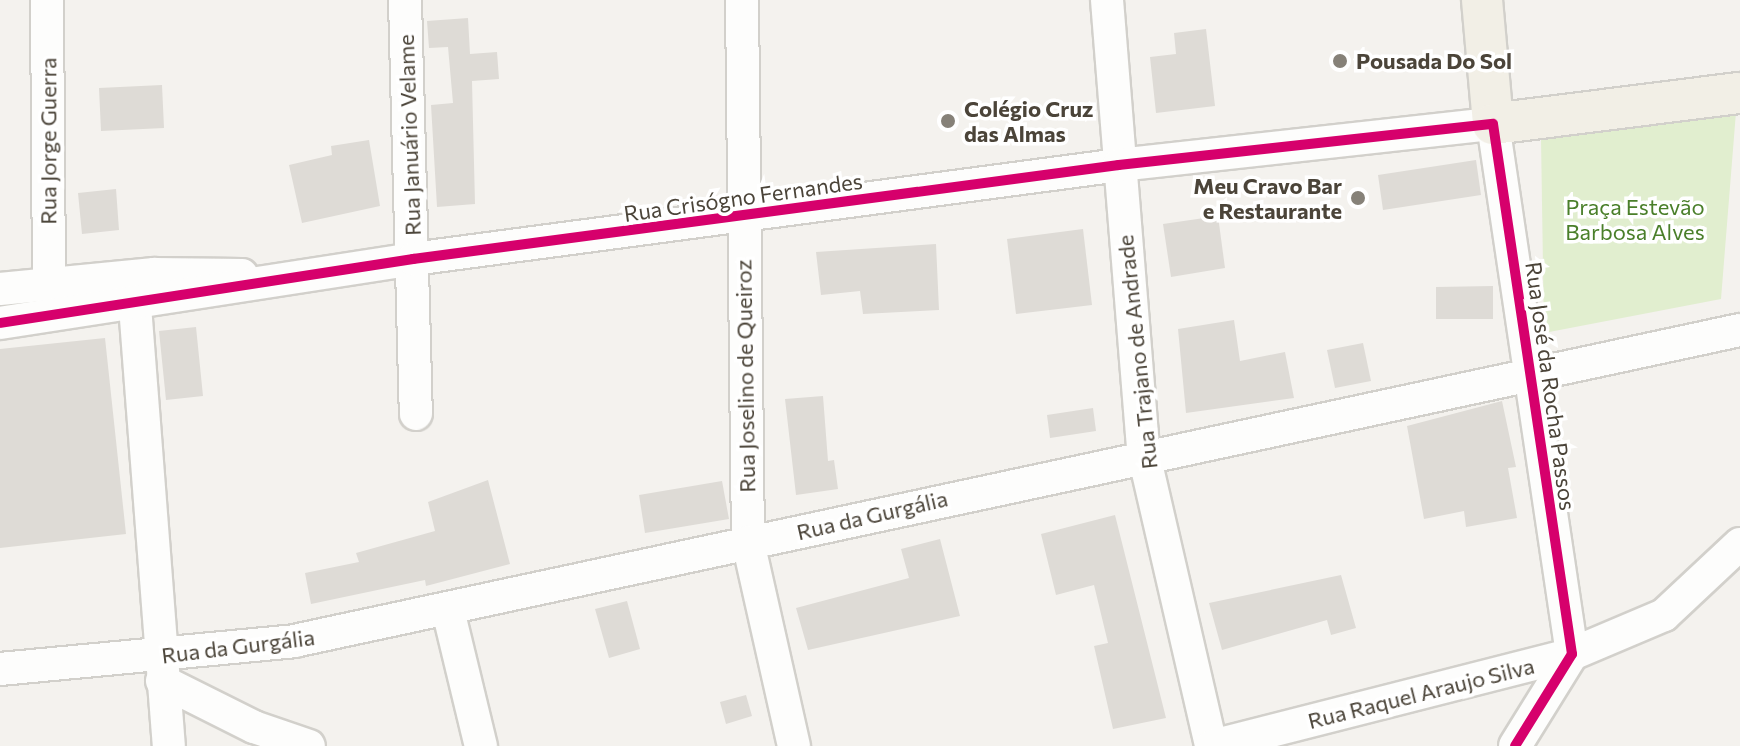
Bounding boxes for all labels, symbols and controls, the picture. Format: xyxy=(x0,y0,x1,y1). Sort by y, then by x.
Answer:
street label: Rua Januário Velame xyxy=(392,34,426,236)
place label: Pousada Do Sol xyxy=(1356,48,1512,74)
marker: Pousada Do Sol xyxy=(1331,52,1349,70)
street label: Rua Jorge Guerra xyxy=(35,57,61,225)
place label: Colégio Cruz das Almas xyxy=(964,95,1093,146)
marker: Colégio Cruz das Almas xyxy=(939,112,957,130)
street label: Rua Crisógno Fernandes xyxy=(622,167,864,227)
place label: Meu Cravo Bar e Restaurante xyxy=(1193,172,1342,224)
marker: Meu Cravo Bar e Restaurante xyxy=(1349,189,1367,207)
park label: Praça Estevão Barbosa Alves xyxy=(1565,193,1705,244)
street label: Rua Trajano de Andrade xyxy=(1112,234,1162,470)
street label: Rua Joselino de Queiroz xyxy=(730,259,760,493)
street label: Rua José da Rocha Passos xyxy=(1520,260,1582,512)
street label: Rua da Gurgália xyxy=(794,485,950,545)
street label: Rua da Gurgália xyxy=(160,624,316,668)
street label: Rua Raquel Araujo Silva xyxy=(1305,652,1537,734)

